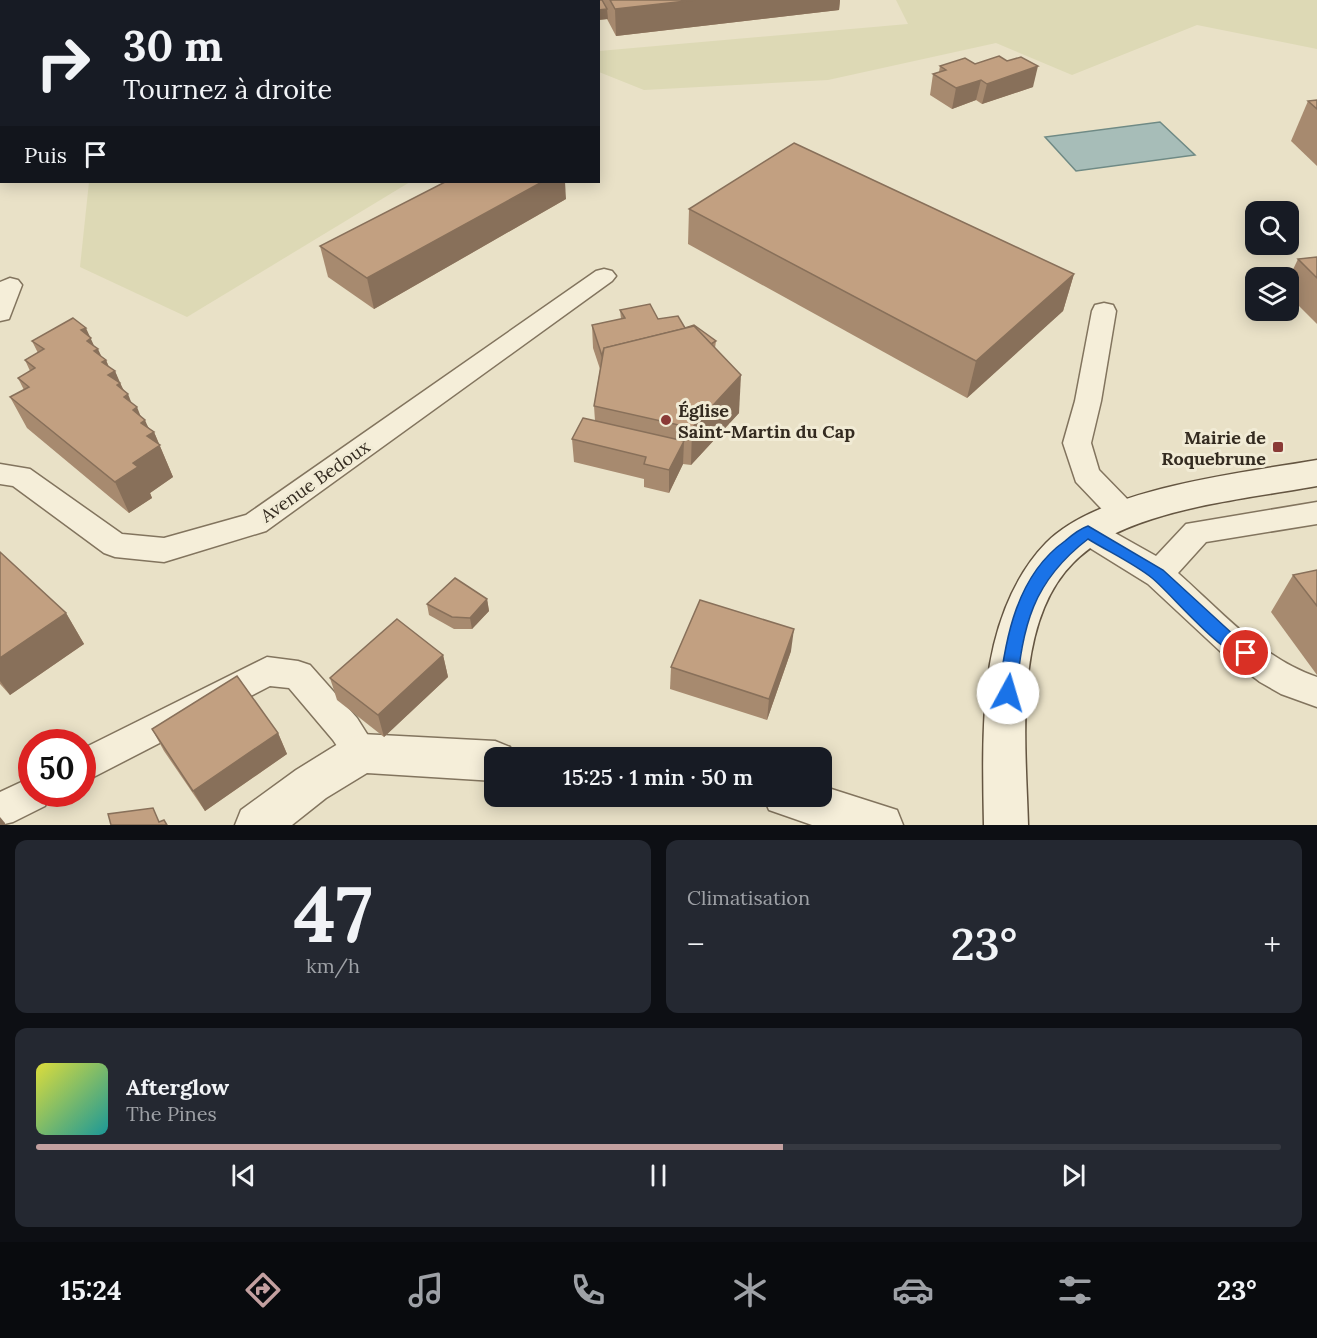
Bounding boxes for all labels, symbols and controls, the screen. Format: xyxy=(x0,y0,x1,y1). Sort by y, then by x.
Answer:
text: 30 m xyxy=(123,19,223,73)
icon: right xyxy=(24,24,102,102)
text: Tournez à droite xyxy=(123,72,332,106)
icon: arrive xyxy=(79,138,112,171)
text: Puis xyxy=(24,141,67,169)
map controls xyxy=(1245,201,1299,321)
button: search xyxy=(1245,201,1299,255)
button: layers xyxy=(1245,267,1299,321)
place label: Église Saint-Martin du Cap xyxy=(678,399,855,443)
marker: Église Saint-Martin du Cap xyxy=(659,413,673,427)
place label: Mairie de Roquebrune xyxy=(1161,426,1266,470)
street label: Avenue Bedoux xyxy=(255,435,375,528)
marker: Mairie de Roquebrune xyxy=(1271,440,1285,454)
pin xyxy=(1220,627,1271,678)
icon: arrive xyxy=(1229,636,1262,669)
position arrow xyxy=(976,661,1040,725)
speed limit sign: 50 xyxy=(18,729,96,807)
text: 15:25 · 1 min · 50 m xyxy=(563,763,753,791)
text: 47 xyxy=(293,864,373,963)
text: Climatisation xyxy=(687,885,810,910)
text: 23° xyxy=(951,915,1017,972)
text: − xyxy=(687,923,705,965)
text: + xyxy=(1263,923,1281,965)
text: km/h xyxy=(306,953,360,978)
text: Afterglow xyxy=(126,1073,229,1101)
text: The Pines xyxy=(126,1101,217,1126)
icon: previous xyxy=(227,1159,260,1192)
icon: pause xyxy=(642,1159,675,1192)
icon: next xyxy=(1057,1159,1090,1192)
icon: directions xyxy=(242,1269,284,1311)
icon: music xyxy=(405,1269,447,1311)
icon: phone xyxy=(567,1269,609,1311)
icon: climate xyxy=(729,1269,771,1311)
icon: car xyxy=(892,1269,934,1311)
icon: filters xyxy=(1054,1269,1096,1311)
text: 15:24 xyxy=(60,1273,122,1307)
text: 23° xyxy=(1217,1273,1257,1307)

